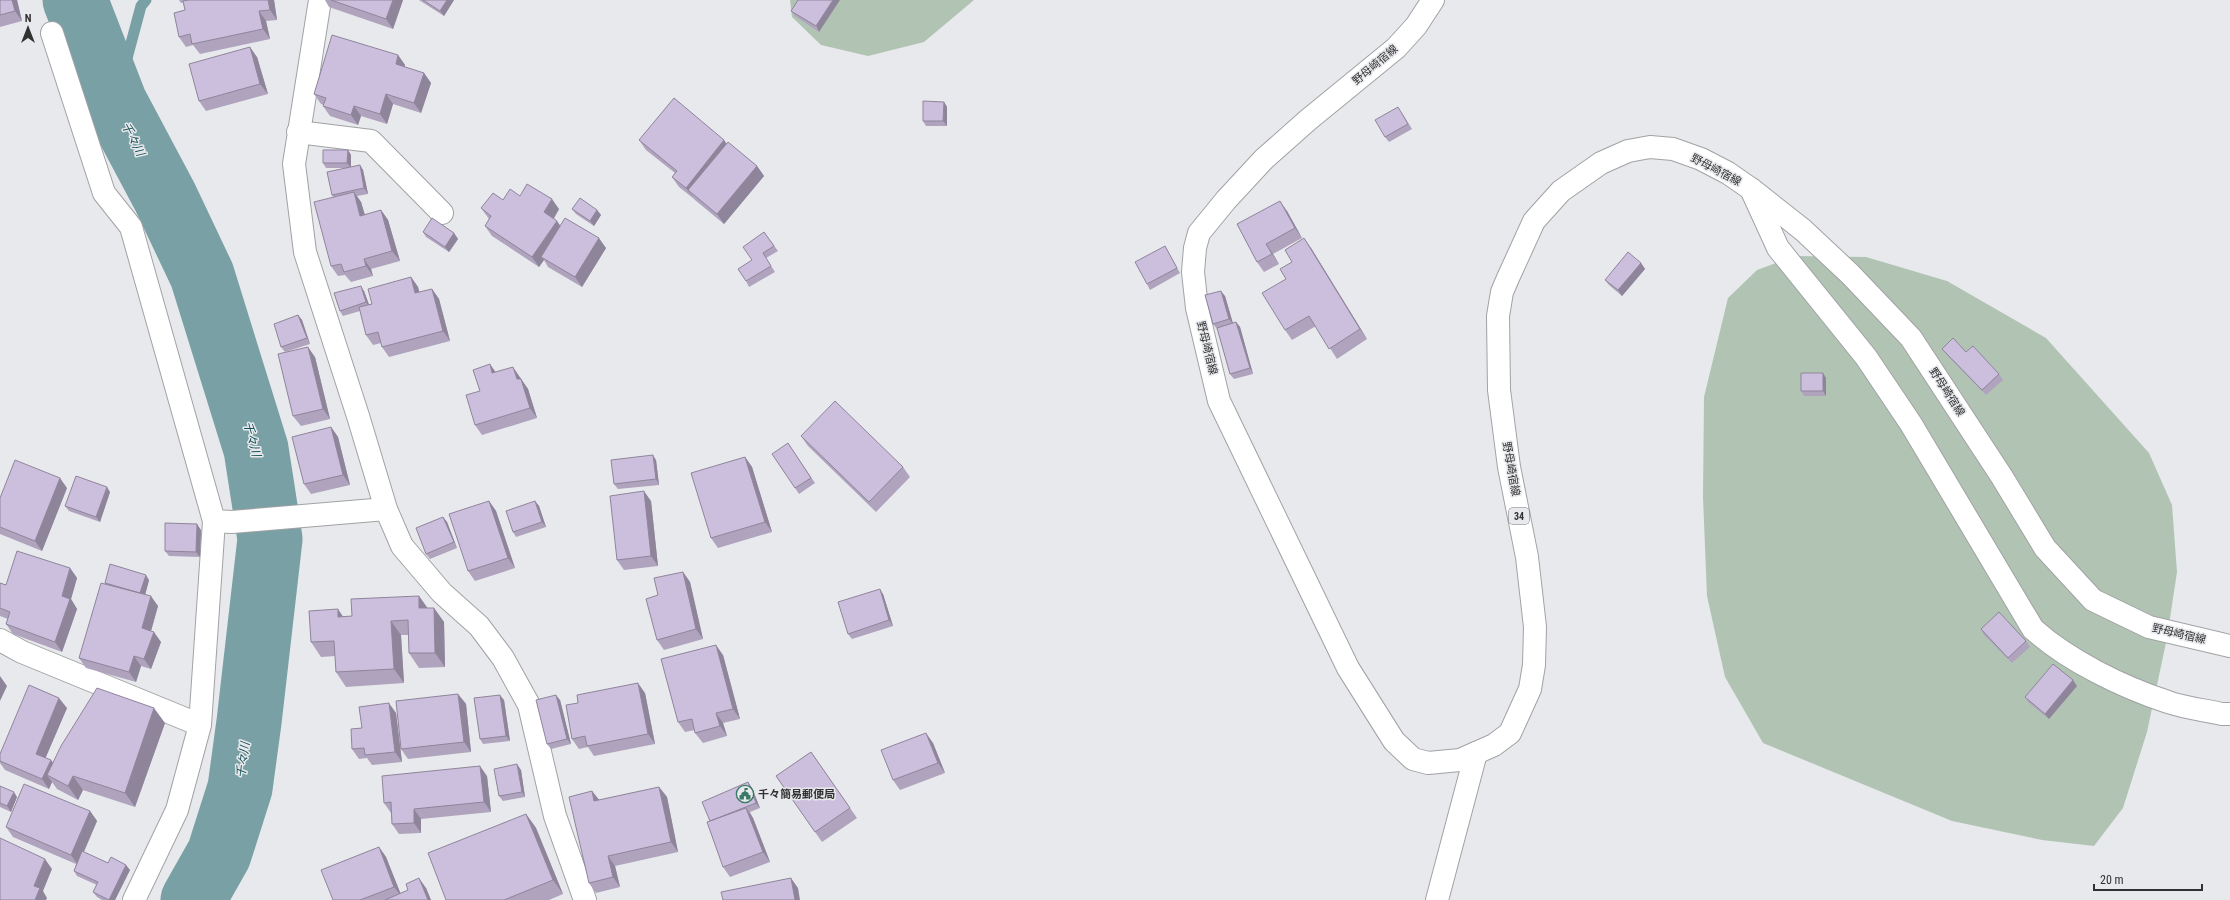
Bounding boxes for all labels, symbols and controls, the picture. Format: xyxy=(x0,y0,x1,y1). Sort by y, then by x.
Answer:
north arrow xyxy=(8,8,48,48)
text: N xyxy=(25,12,32,25)
street label: 野母崎宿線 xyxy=(1350,42,1400,88)
water label: 千々川 xyxy=(119,120,148,160)
street label: 野母崎宿線 xyxy=(1689,151,1743,189)
street label: 野母崎宿線 xyxy=(1194,320,1220,376)
street label: 野母崎宿線 xyxy=(1927,365,1967,419)
water label: 千々川 xyxy=(241,420,264,460)
street label: 野母崎宿線 xyxy=(1500,441,1522,497)
road number: 34 xyxy=(1509,508,1529,524)
street label: 野母崎宿線 xyxy=(2151,621,2207,647)
water label: 千々川 xyxy=(234,739,252,779)
public building icon: 千々簡易郵便局 xyxy=(735,784,755,804)
place label: 千々簡易郵便局 xyxy=(758,788,835,801)
scale bar xyxy=(2094,866,2202,892)
text: 20 m xyxy=(2100,873,2124,887)

